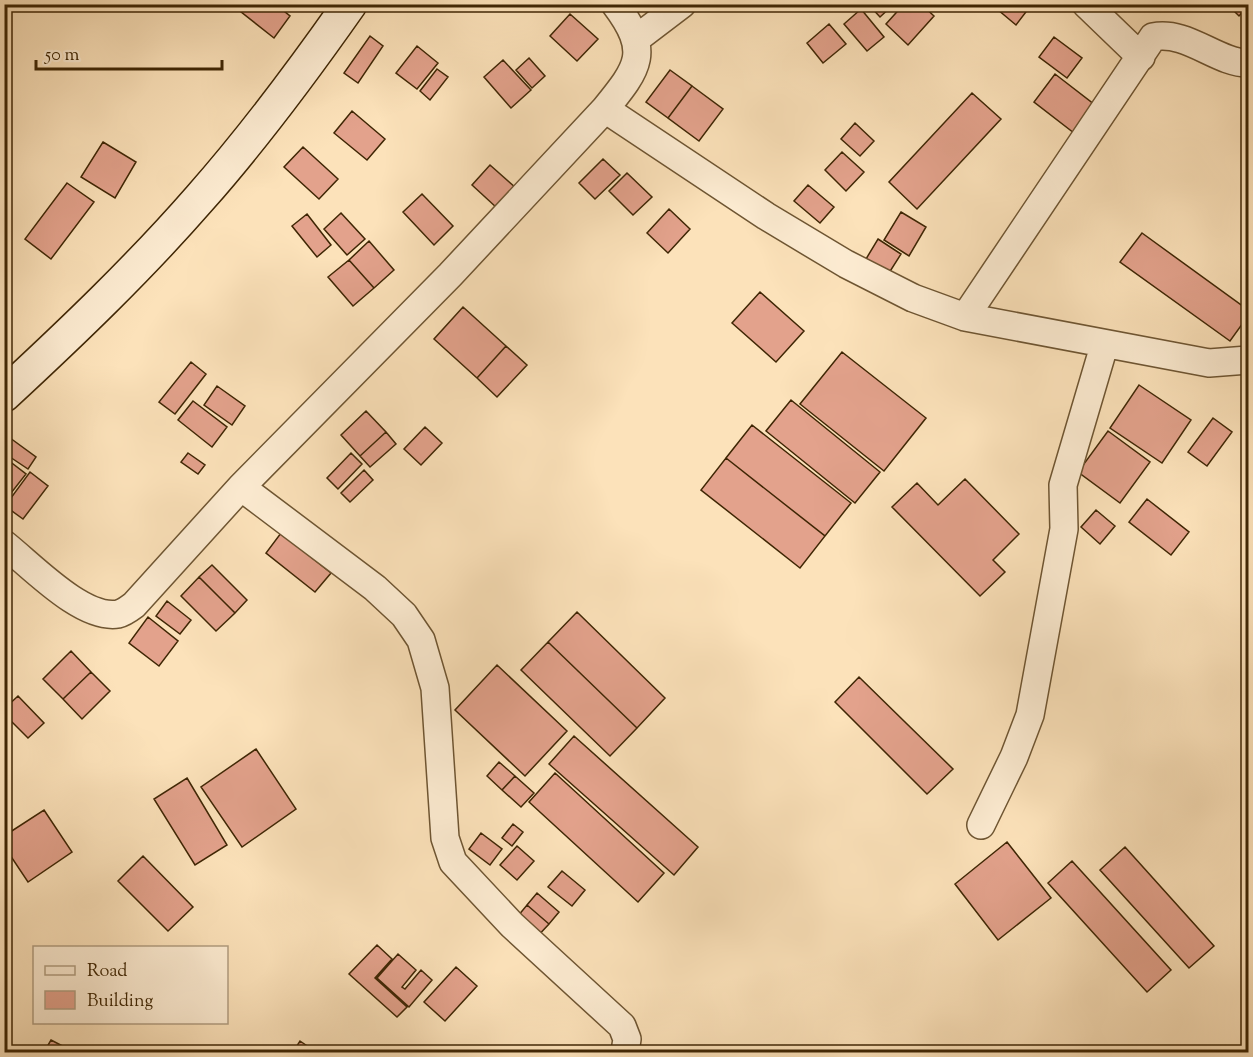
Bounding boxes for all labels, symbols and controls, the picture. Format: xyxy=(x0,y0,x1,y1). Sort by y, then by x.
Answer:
scale bar xyxy=(36,33,222,71)
text: 50 m xyxy=(44,43,80,69)
legend xyxy=(33,946,228,1024)
text: Road xyxy=(87,959,127,985)
text: Building xyxy=(87,989,153,1015)

